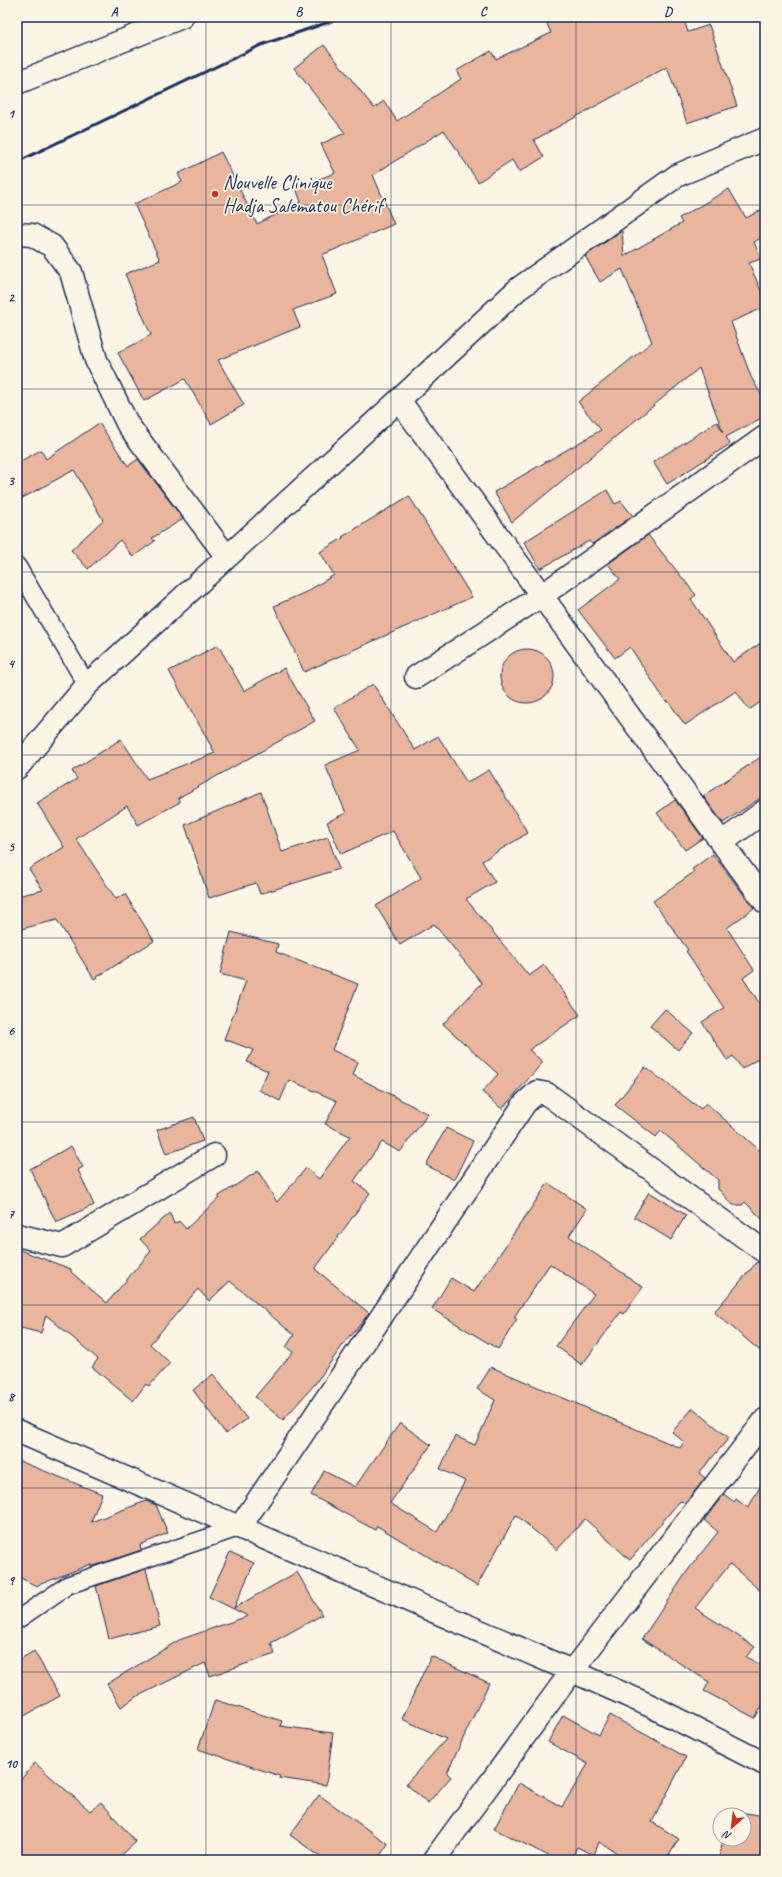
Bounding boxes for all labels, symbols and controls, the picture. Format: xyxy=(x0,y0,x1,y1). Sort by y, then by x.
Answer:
text: A xyxy=(111,4,119,20)
text: B xyxy=(296,4,304,20)
text: C xyxy=(480,4,488,20)
text: D xyxy=(664,4,673,20)
text: 1 xyxy=(8,106,16,122)
place label: Nouvelle Clinique Hadja Salematou Chérif xyxy=(223,170,387,218)
marker: Nouvelle Clinique Hadja Salematou Chérif xyxy=(210,189,220,199)
text: 2 xyxy=(8,290,15,306)
text: 3 xyxy=(8,473,15,489)
text: 4 xyxy=(8,656,16,672)
text: 5 xyxy=(8,839,15,855)
text: 6 xyxy=(8,1023,15,1039)
text: 7 xyxy=(8,1206,15,1222)
text: 8 xyxy=(8,1389,16,1405)
text: 9 xyxy=(8,1573,15,1589)
text: 10 xyxy=(5,1756,18,1772)
north arrow xyxy=(712,1807,752,1847)
text: N xyxy=(719,1827,734,1844)

